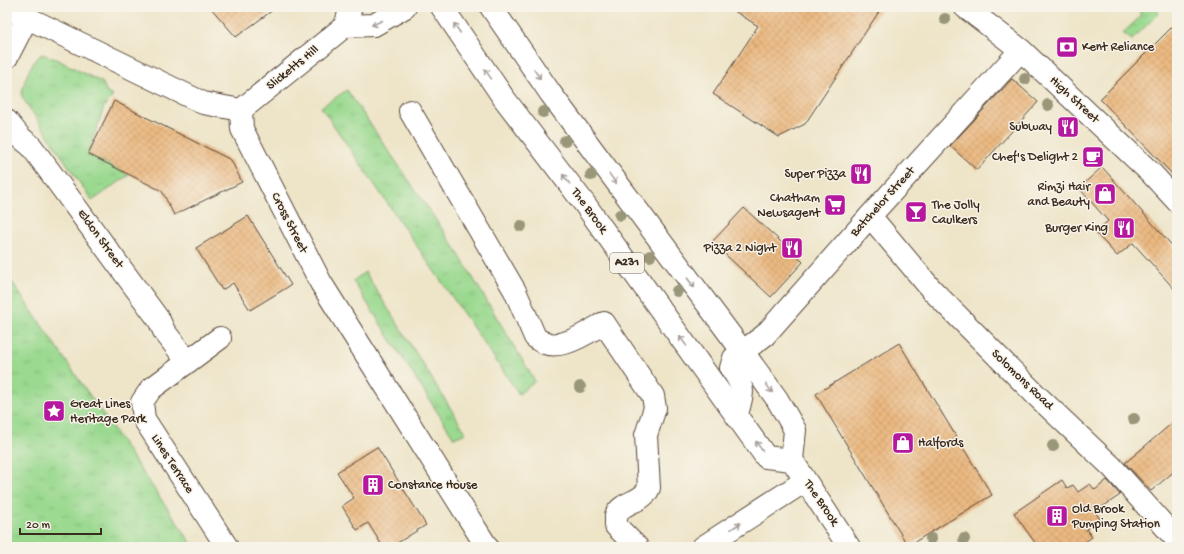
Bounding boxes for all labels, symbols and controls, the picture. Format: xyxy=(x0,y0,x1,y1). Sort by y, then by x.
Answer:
one-way arrow xyxy=(371,19,383,27)
one-way arrow xyxy=(453,23,461,34)
bank icon: Kent Reliance xyxy=(1054,34,1080,60)
place label: Kent Reliance xyxy=(1082,40,1154,55)
street label: Slicketts Hill xyxy=(264,42,322,94)
one-way arrow xyxy=(533,68,541,79)
one-way arrow xyxy=(484,69,492,80)
street label: High Street xyxy=(1046,73,1103,128)
restaurant icon: Subway xyxy=(1055,114,1081,140)
place label: Subway xyxy=(1009,120,1053,135)
cafe icon: Chef's Delight 2 xyxy=(1080,144,1106,170)
place label: Chef's Delight 2 xyxy=(992,150,1079,165)
restaurant icon: Super Pizza xyxy=(848,161,874,187)
street label: Batchelor Street xyxy=(847,163,920,241)
place label: Super Pizza xyxy=(784,167,847,182)
one-way arrow xyxy=(562,173,570,184)
one-way arrow xyxy=(609,174,617,185)
place label: Rimzi Hair and Beauty xyxy=(1028,180,1091,210)
shop icon: Rimzi Hair and Beauty xyxy=(1092,181,1118,207)
street label: The Brook xyxy=(567,185,611,238)
street label: Cross Street xyxy=(267,190,311,257)
place label: Chatham Newsagent xyxy=(757,191,822,221)
supermarket icon: Chatham Newsagent xyxy=(822,192,848,218)
place label: The Jolly Caulkers xyxy=(931,198,980,228)
bar icon: The Jolly Caulkers xyxy=(903,199,929,225)
street label: Eldon Street xyxy=(74,207,127,273)
restaurant icon: Burger King xyxy=(1111,215,1137,241)
place label: Burger King xyxy=(1044,221,1108,236)
restaurant icon: Pizza 2 Night xyxy=(779,235,805,261)
place label: Pizza 2 Night xyxy=(703,241,778,256)
road number: A231 xyxy=(610,253,644,273)
one-way arrow xyxy=(687,278,695,289)
one-way arrow xyxy=(679,335,687,346)
street label: Solomons Road xyxy=(988,347,1057,414)
one-way arrow xyxy=(765,382,773,393)
place label: Great Lines Heritage Park xyxy=(70,397,147,427)
place icon: Great Lines Heritage Park xyxy=(41,398,67,424)
shop icon: Halfords xyxy=(890,430,916,456)
street label: Lines Terrace xyxy=(147,432,197,497)
place label: Halfords xyxy=(918,436,964,451)
one-way arrow xyxy=(755,441,763,452)
building icon: Constance House xyxy=(360,472,386,498)
street label: The Brook xyxy=(800,476,843,530)
place label: Constance House xyxy=(388,478,478,493)
place label: Old Brook Pumping Station xyxy=(1071,502,1161,532)
building icon: Old Brook Pumping Station xyxy=(1044,503,1070,529)
scale bar xyxy=(20,510,101,536)
text: 20 m xyxy=(26,519,51,533)
one-way arrow xyxy=(730,522,741,530)

